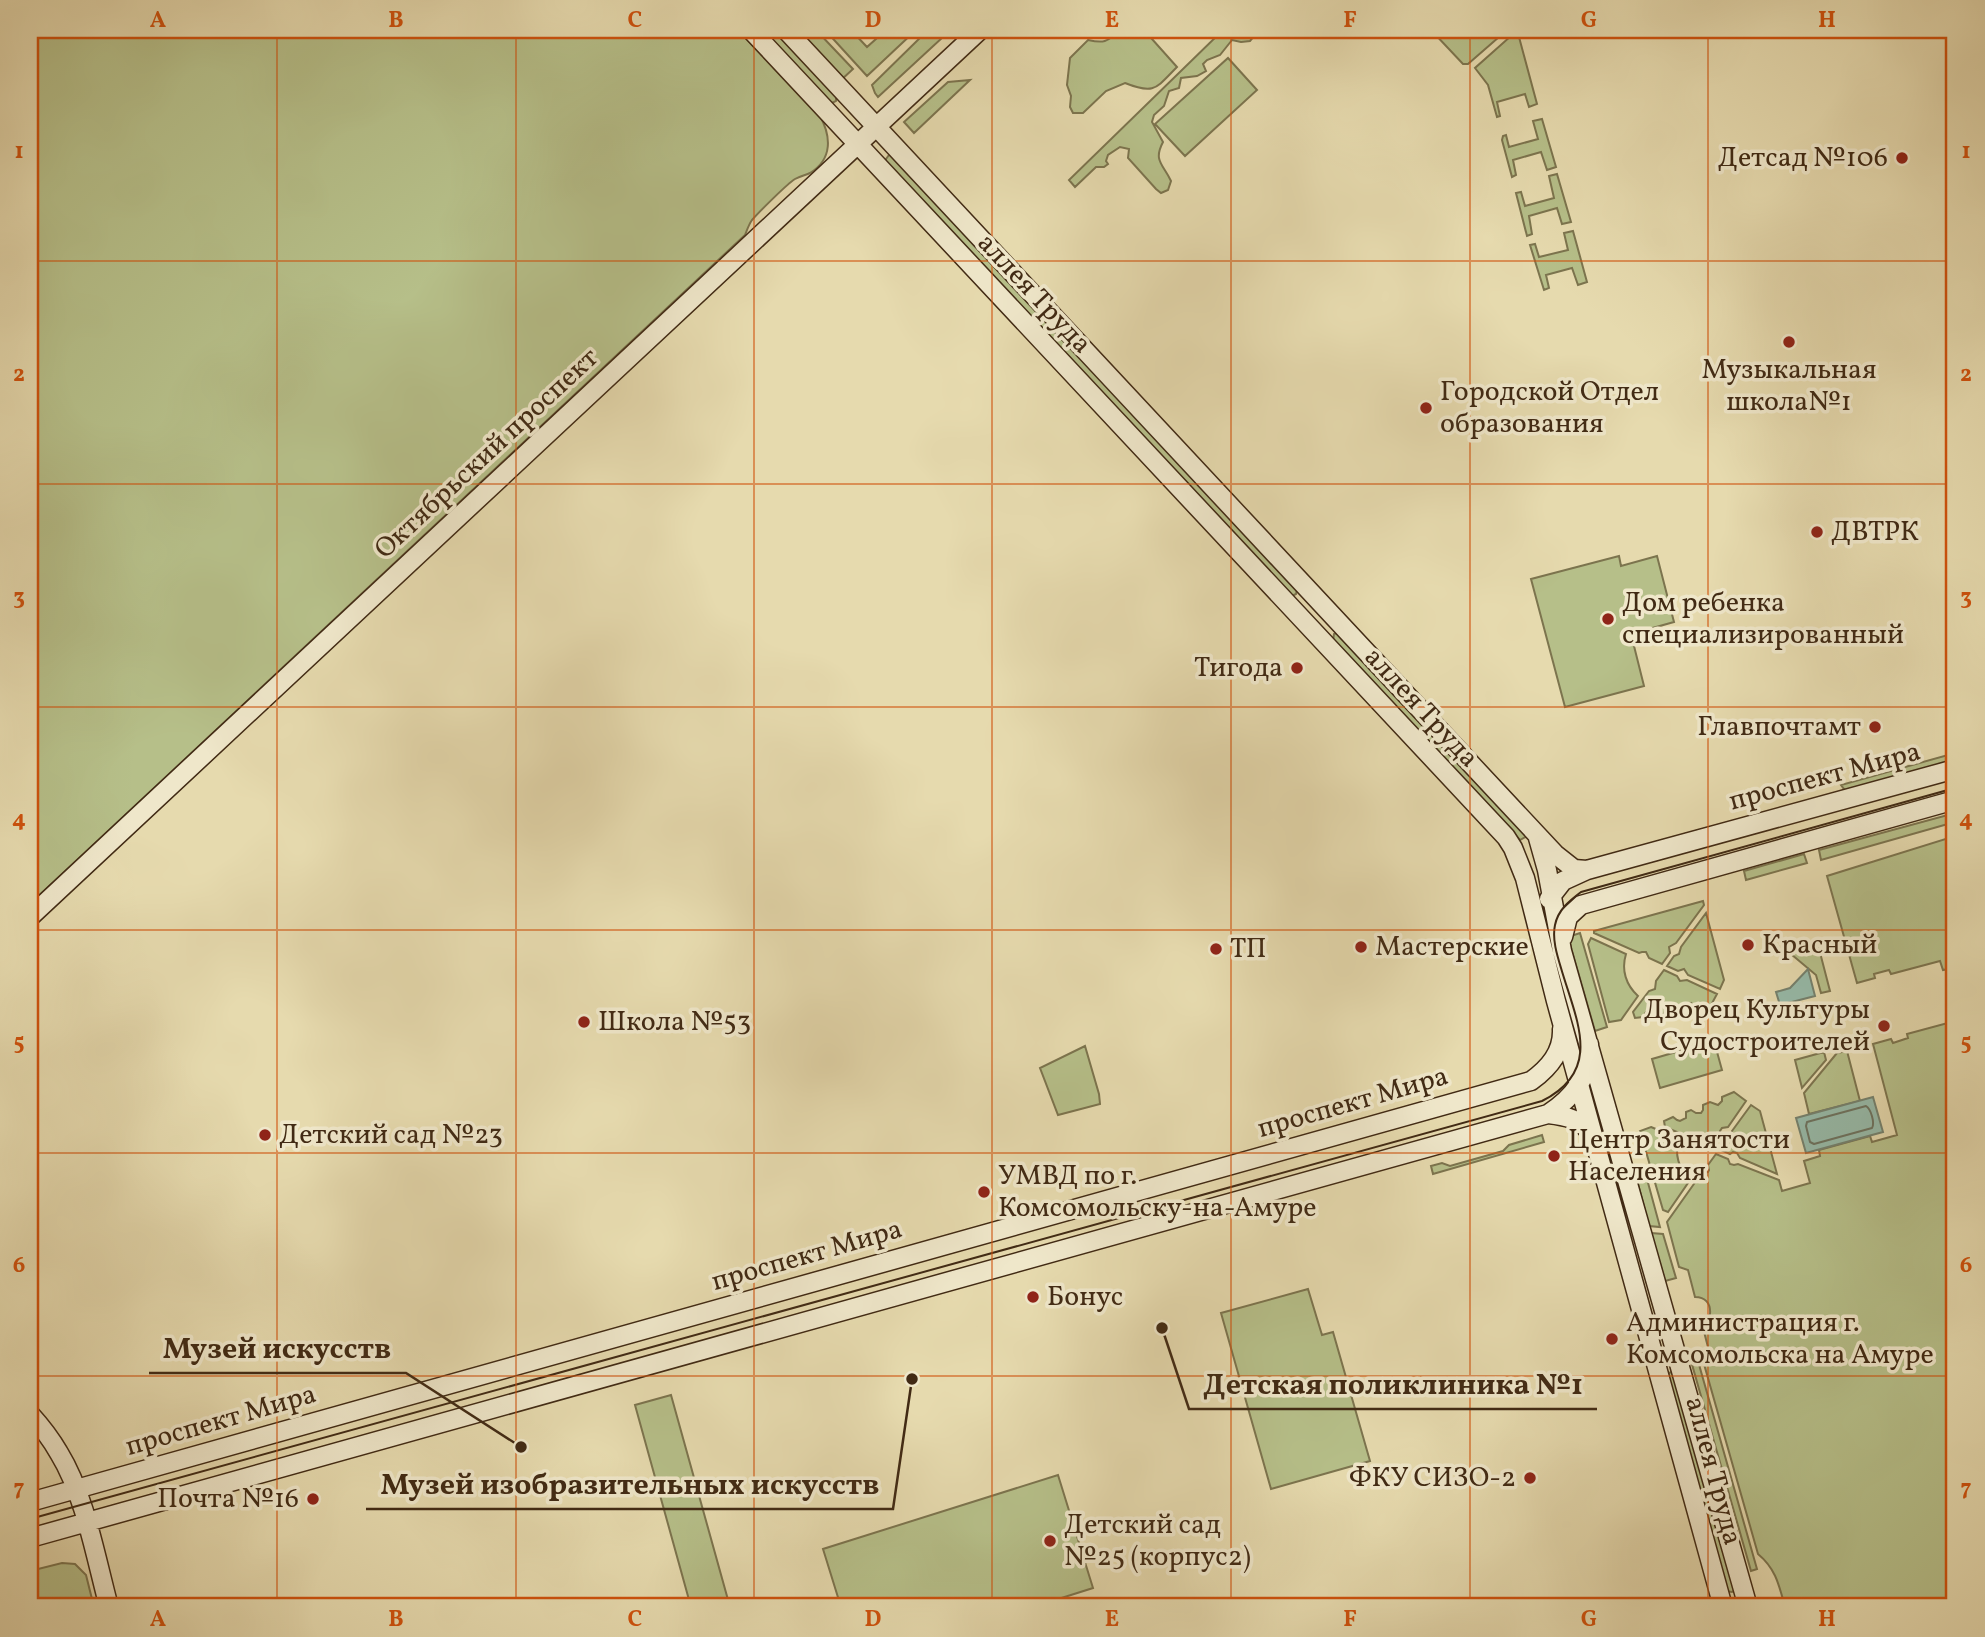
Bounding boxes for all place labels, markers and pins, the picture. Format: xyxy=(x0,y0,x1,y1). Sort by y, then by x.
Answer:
place label: Детсад №106 xyxy=(1718,139,1888,178)
marker: Детсад №106 xyxy=(1894,150,1910,166)
marker: Музыкальная школа№1 xyxy=(1781,334,1797,350)
place label: Музыкальная школа№1 xyxy=(1701,351,1877,422)
place label: Городской Отдел образования xyxy=(1440,373,1659,444)
marker: Городской Отдел образования xyxy=(1418,400,1434,416)
place label: ДВТРК xyxy=(1831,513,1919,552)
marker: ДВТРК xyxy=(1809,524,1825,540)
place label: Дом ребенка специализированный xyxy=(1622,584,1904,655)
marker: Дом ребенка специализированный xyxy=(1600,611,1616,627)
place label: Тигода xyxy=(1194,649,1283,688)
marker: Тигода xyxy=(1289,660,1305,676)
place label: Главпочтамт xyxy=(1697,708,1861,747)
marker: Главпочтамт xyxy=(1867,719,1883,735)
place label: Красный xyxy=(1762,926,1877,965)
place label: Мастерские xyxy=(1375,928,1529,967)
place label: ТП xyxy=(1230,930,1266,969)
marker: Красный xyxy=(1740,937,1756,953)
marker: Мастерские xyxy=(1353,939,1369,955)
marker: ТП xyxy=(1208,941,1224,957)
place label: Дворец Культуры Судостроителей xyxy=(1644,991,1870,1062)
place label: Школа №53 xyxy=(598,1003,751,1042)
marker: Школа №53 xyxy=(576,1014,592,1030)
marker: Дворец Культуры Судостроителей xyxy=(1876,1018,1892,1034)
place label: Детский сад №23 xyxy=(279,1116,503,1155)
place label: Центр Занятости Населения xyxy=(1568,1121,1790,1192)
marker: Детский сад №23 xyxy=(257,1127,273,1143)
marker: Центр Занятости Населения xyxy=(1546,1148,1562,1164)
place label: УМВД по г. Комсомольску-на-Амуре xyxy=(998,1157,1317,1228)
marker: УМВД по г. Комсомольску-на-Амуре xyxy=(976,1184,992,1200)
place label: Бонус xyxy=(1047,1278,1123,1317)
marker: Бонус xyxy=(1025,1289,1041,1305)
place label: Администрация г. Комсомольска на Амуре xyxy=(1626,1304,1934,1375)
callout: Музей искусств xyxy=(149,1322,406,1373)
marker: Администрация г. Комсомольска на Амуре xyxy=(1604,1331,1620,1347)
callout: Детская поликлиника №1 xyxy=(1189,1358,1597,1409)
callout: Музей изобразительных искусств xyxy=(366,1458,893,1509)
place label: ФКУ СИЗО-2 xyxy=(1349,1459,1516,1498)
marker: ФКУ СИЗО-2 xyxy=(1522,1470,1538,1486)
place label: Почта №16 xyxy=(157,1480,299,1519)
marker: Почта №16 xyxy=(305,1491,321,1507)
place label: Детский сад №25 (корпус2) xyxy=(1064,1506,1251,1577)
marker: Детский сад №25 (корпус2) xyxy=(1042,1533,1058,1549)

